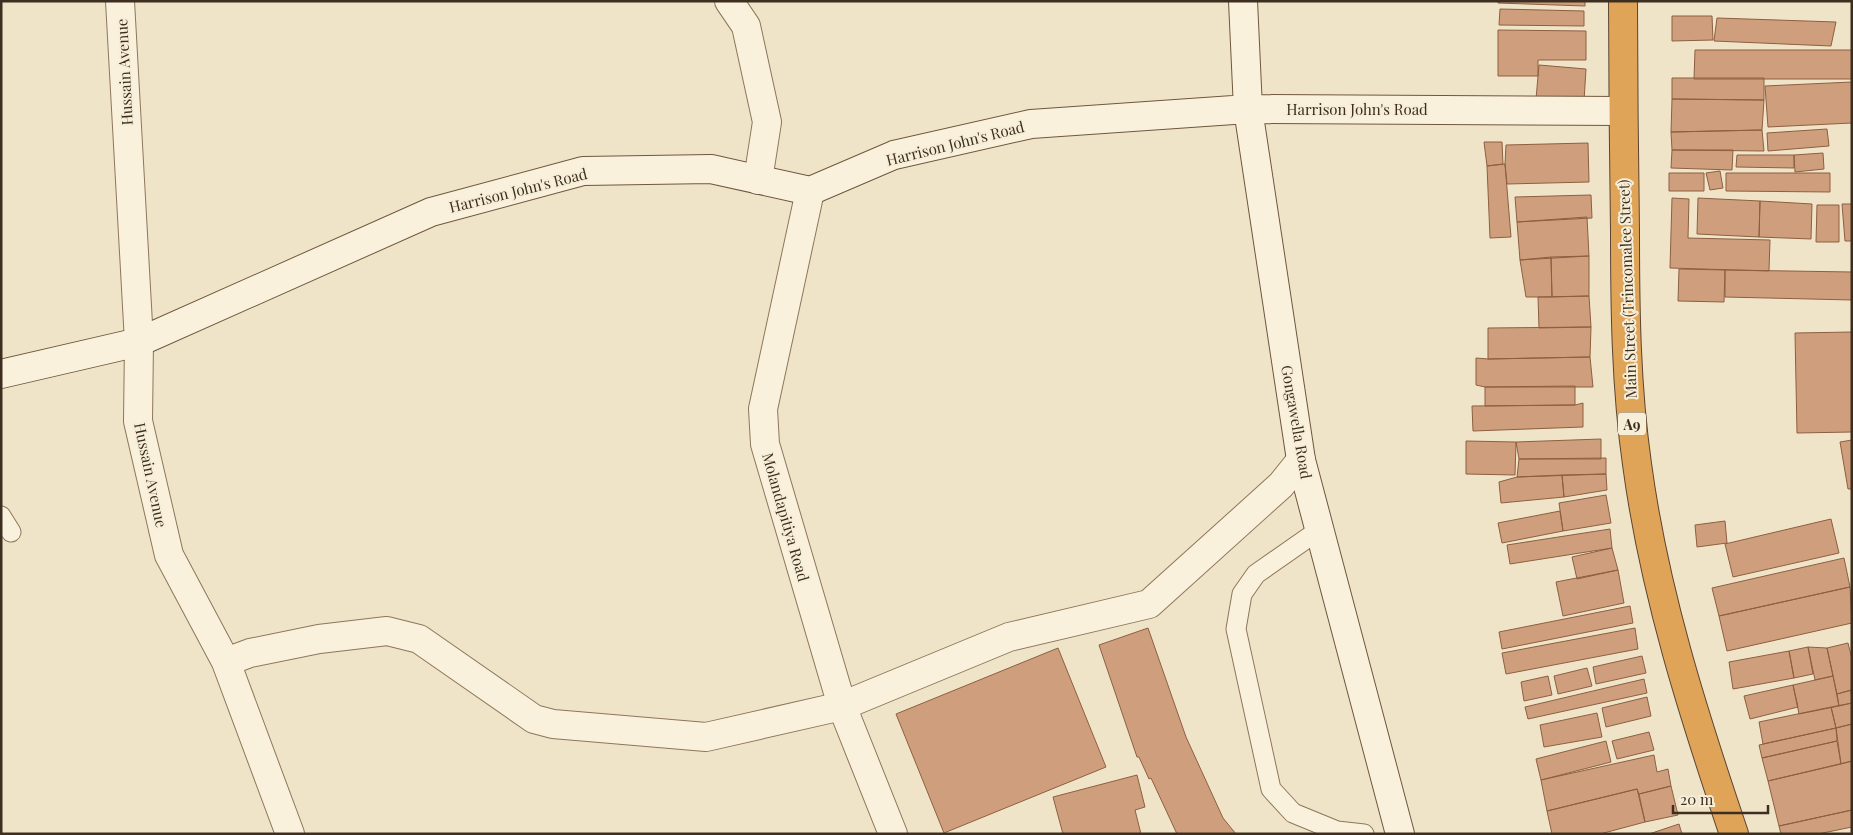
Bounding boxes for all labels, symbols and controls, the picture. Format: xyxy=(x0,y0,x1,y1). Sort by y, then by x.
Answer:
street label: Hussain Avenue xyxy=(111,18,137,126)
street label: Harrison John's Road xyxy=(1286,99,1428,119)
street label: Harrison John's Road xyxy=(884,116,1026,170)
street label: Harrison John's Road xyxy=(447,163,589,217)
street label: Main Street (Trincomalee Street) xyxy=(1613,179,1641,399)
street label: Gongawella Road xyxy=(1277,363,1317,481)
road number: A9 xyxy=(1618,412,1646,436)
street label: Hussain Avenue xyxy=(130,421,172,529)
street label: Molandapitiya Road xyxy=(758,450,814,584)
scale bar xyxy=(1673,782,1768,814)
text: 20 m xyxy=(1680,789,1714,809)

